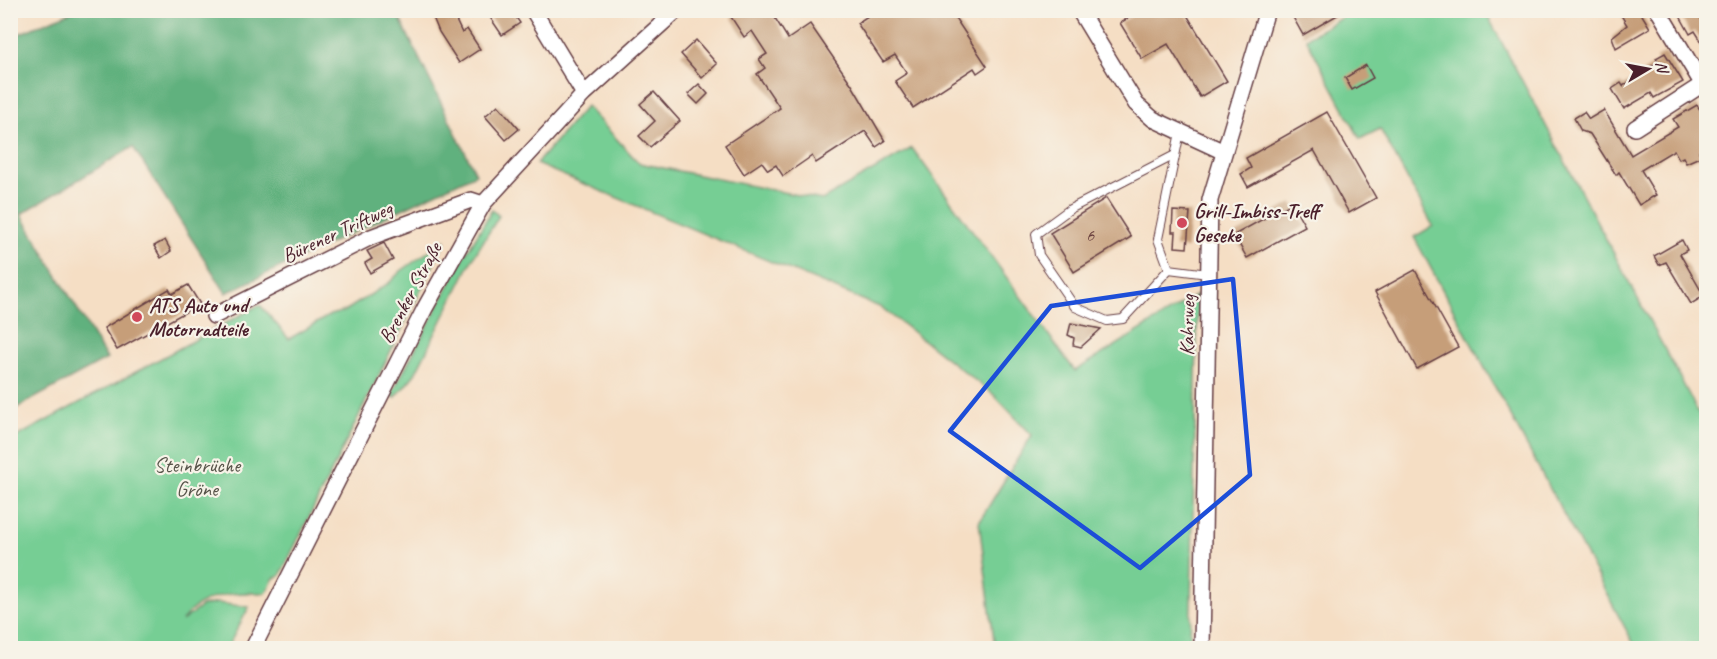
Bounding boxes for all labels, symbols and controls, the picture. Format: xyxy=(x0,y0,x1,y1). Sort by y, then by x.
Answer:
north arrow xyxy=(1618,39,1678,99)
text: N xyxy=(1651,60,1673,76)
street label: Bürener Triftweg xyxy=(278,194,398,269)
place label: Grill-Imbiss-Treff Geseke xyxy=(1194,198,1324,248)
marker: Grill-Imbiss-Treff Geseke xyxy=(1175,216,1189,230)
house number: 6 xyxy=(1086,224,1095,246)
street label: Brenker Straße xyxy=(373,236,448,348)
place label: ATS Auto und Motorradteile xyxy=(149,292,251,342)
street label: Kahrweg xyxy=(1173,293,1201,356)
marker: ATS Auto und Motorradteile xyxy=(130,310,144,324)
park label: Steinbrüche Gröne xyxy=(154,452,242,502)

